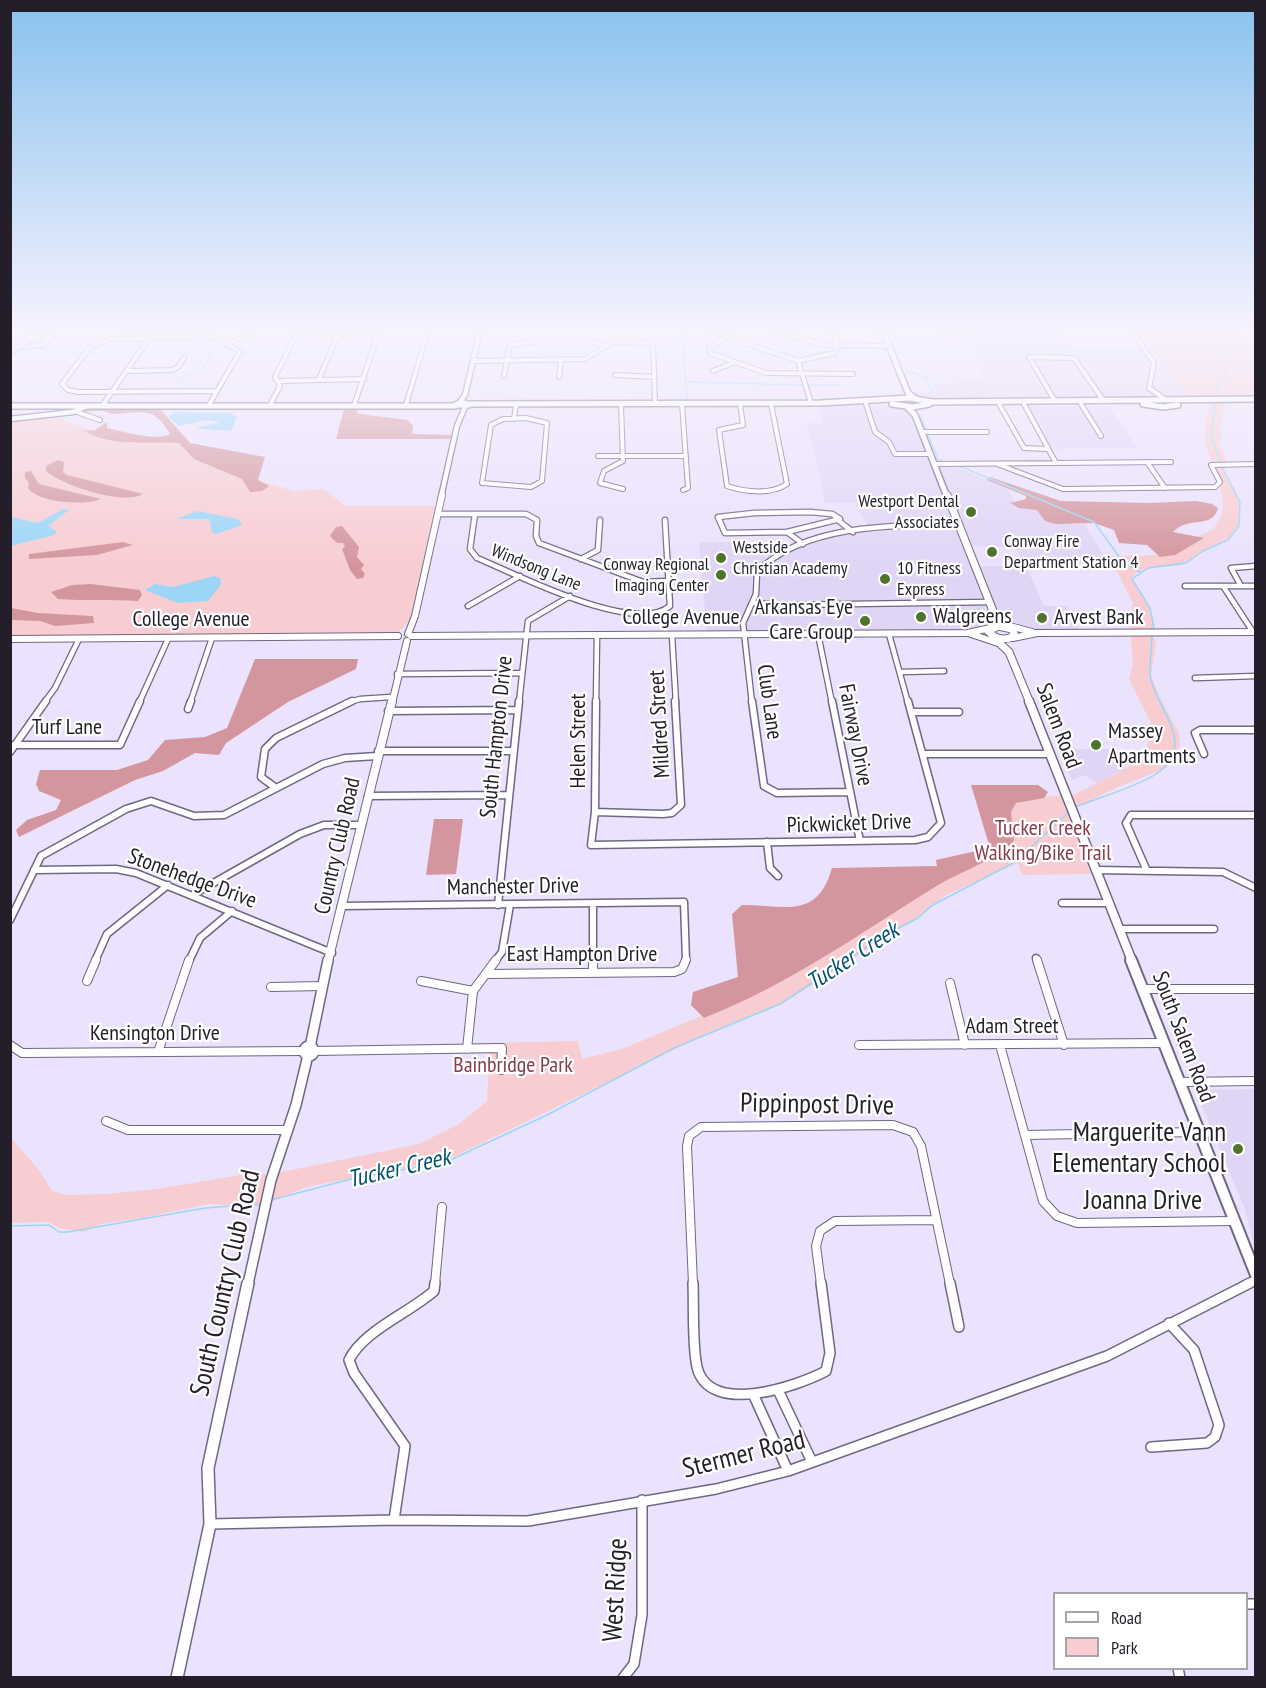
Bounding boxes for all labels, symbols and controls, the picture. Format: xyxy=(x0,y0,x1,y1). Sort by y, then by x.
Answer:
place label: Westport Dental Associates xyxy=(858,491,959,534)
marker: Westport Dental Associates xyxy=(964,505,978,519)
place label: Conway Fire Department Station 4 xyxy=(1004,531,1138,574)
place label: Westside Christian Academy xyxy=(733,537,847,580)
street label: Windsong Lane xyxy=(488,540,584,596)
marker: Conway Fire Department Station 4 xyxy=(985,545,999,559)
marker: Westside Christian Academy xyxy=(714,551,728,565)
place label: Conway Regional Imaging Center xyxy=(603,554,709,596)
place label: 10 Fitness Express xyxy=(897,558,961,600)
marker: Conway Regional Imaging Center xyxy=(714,568,728,582)
marker: 10 Fitness Express xyxy=(878,572,892,586)
place label: Arkansas Eye Care Group xyxy=(754,595,853,646)
place label: Walgreens xyxy=(933,604,1012,630)
street label: College Avenue xyxy=(622,605,740,631)
place label: Arvest Bank xyxy=(1054,605,1144,631)
street label: College Avenue xyxy=(132,607,250,633)
marker: Walgreens xyxy=(914,610,928,624)
marker: Arvest Bank xyxy=(1035,611,1049,625)
marker: Arkansas Eye Care Group xyxy=(858,614,872,628)
street label: South Hampton Drive xyxy=(475,655,519,819)
street label: Club Lane xyxy=(751,663,787,741)
street label: Mildred Street xyxy=(644,669,676,779)
street label: Salem Road xyxy=(1030,680,1086,772)
street label: Fairway Drive xyxy=(832,682,878,788)
street label: Helen Street xyxy=(566,694,592,788)
street label: Turf Lane xyxy=(32,715,102,741)
place label: Massey Apartments xyxy=(1108,719,1196,770)
marker: Massey Apartments xyxy=(1089,738,1103,752)
street label: Country Club Road xyxy=(309,775,367,917)
street label: Pickwicket Drive xyxy=(786,809,912,839)
park label: Tucker Creek Walking/Bike Trail xyxy=(975,816,1111,867)
street label: Stonehedge Drive xyxy=(124,843,260,915)
street label: Manchester Drive xyxy=(447,873,579,901)
water label: Tucker Creek xyxy=(801,916,905,998)
street label: East Hampton Drive xyxy=(507,942,657,968)
street label: South Salem Road xyxy=(1146,968,1220,1106)
street label: Adam Street xyxy=(965,1014,1059,1040)
street label: Kensington Drive xyxy=(90,1021,220,1047)
park label: Bainbridge Park xyxy=(453,1053,573,1079)
street label: Pippinpost Drive xyxy=(740,1087,894,1123)
place label: Marguerite Vann Elementary School xyxy=(1052,1117,1226,1180)
marker: Marguerite Vann Elementary School xyxy=(1231,1142,1245,1156)
water label: Tucker Creek xyxy=(345,1143,453,1195)
street label: South Country Club Road xyxy=(184,1167,268,1399)
street label: Joanna Drive xyxy=(1084,1185,1202,1217)
street label: Stermer Road xyxy=(679,1424,809,1486)
street label: West Ridge xyxy=(597,1537,635,1643)
legend xyxy=(1053,1592,1248,1670)
text: Road xyxy=(1111,1606,1142,1629)
text: Park xyxy=(1111,1636,1138,1659)

